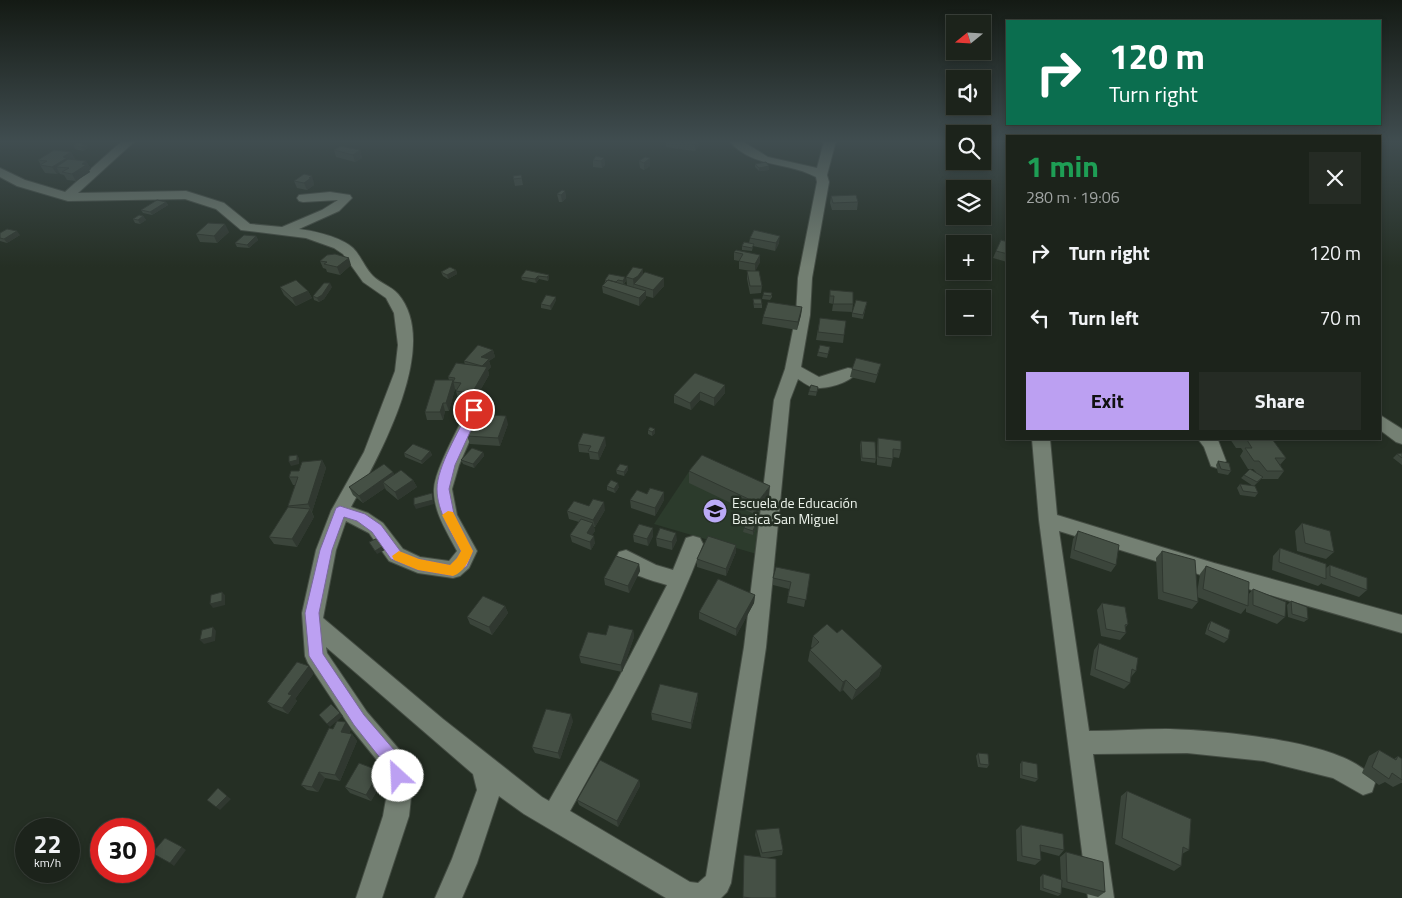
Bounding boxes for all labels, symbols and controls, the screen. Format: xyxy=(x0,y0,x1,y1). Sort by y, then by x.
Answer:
north arrow xyxy=(946,15,991,60)
map controls xyxy=(946,15,991,335)
text: 120 m xyxy=(1109,29,1205,83)
icon: right xyxy=(1026,40,1091,105)
button: sound xyxy=(946,70,991,115)
text: Turn right xyxy=(1109,77,1198,111)
button: search xyxy=(946,125,991,170)
text: 1 min xyxy=(1026,143,1099,189)
button: close xyxy=(1309,152,1361,204)
button: layers xyxy=(946,180,991,225)
text: 280 m · 19:06 xyxy=(1026,185,1120,209)
button: + xyxy=(946,235,991,280)
text: Turn right xyxy=(1069,238,1150,267)
text: 120 m xyxy=(1309,238,1361,267)
icon: right xyxy=(1026,239,1054,267)
button: − xyxy=(946,290,991,335)
text: Turn left xyxy=(1069,303,1139,332)
text: 70 m xyxy=(1320,303,1361,332)
icon: left xyxy=(1026,304,1054,332)
button: Exit xyxy=(1026,372,1189,430)
button: Share xyxy=(1199,372,1361,430)
pin xyxy=(453,389,495,431)
icon: arrive xyxy=(460,396,488,424)
place label: Escuela de Educación Basica San Miguel xyxy=(732,492,857,529)
school or university icon: Escuela de Educación Basica San Miguel xyxy=(702,498,728,524)
position arrow xyxy=(371,749,423,801)
speed limit sign: 30 xyxy=(90,818,155,883)
text: 22 xyxy=(33,825,62,863)
text: km/h xyxy=(34,853,61,872)

